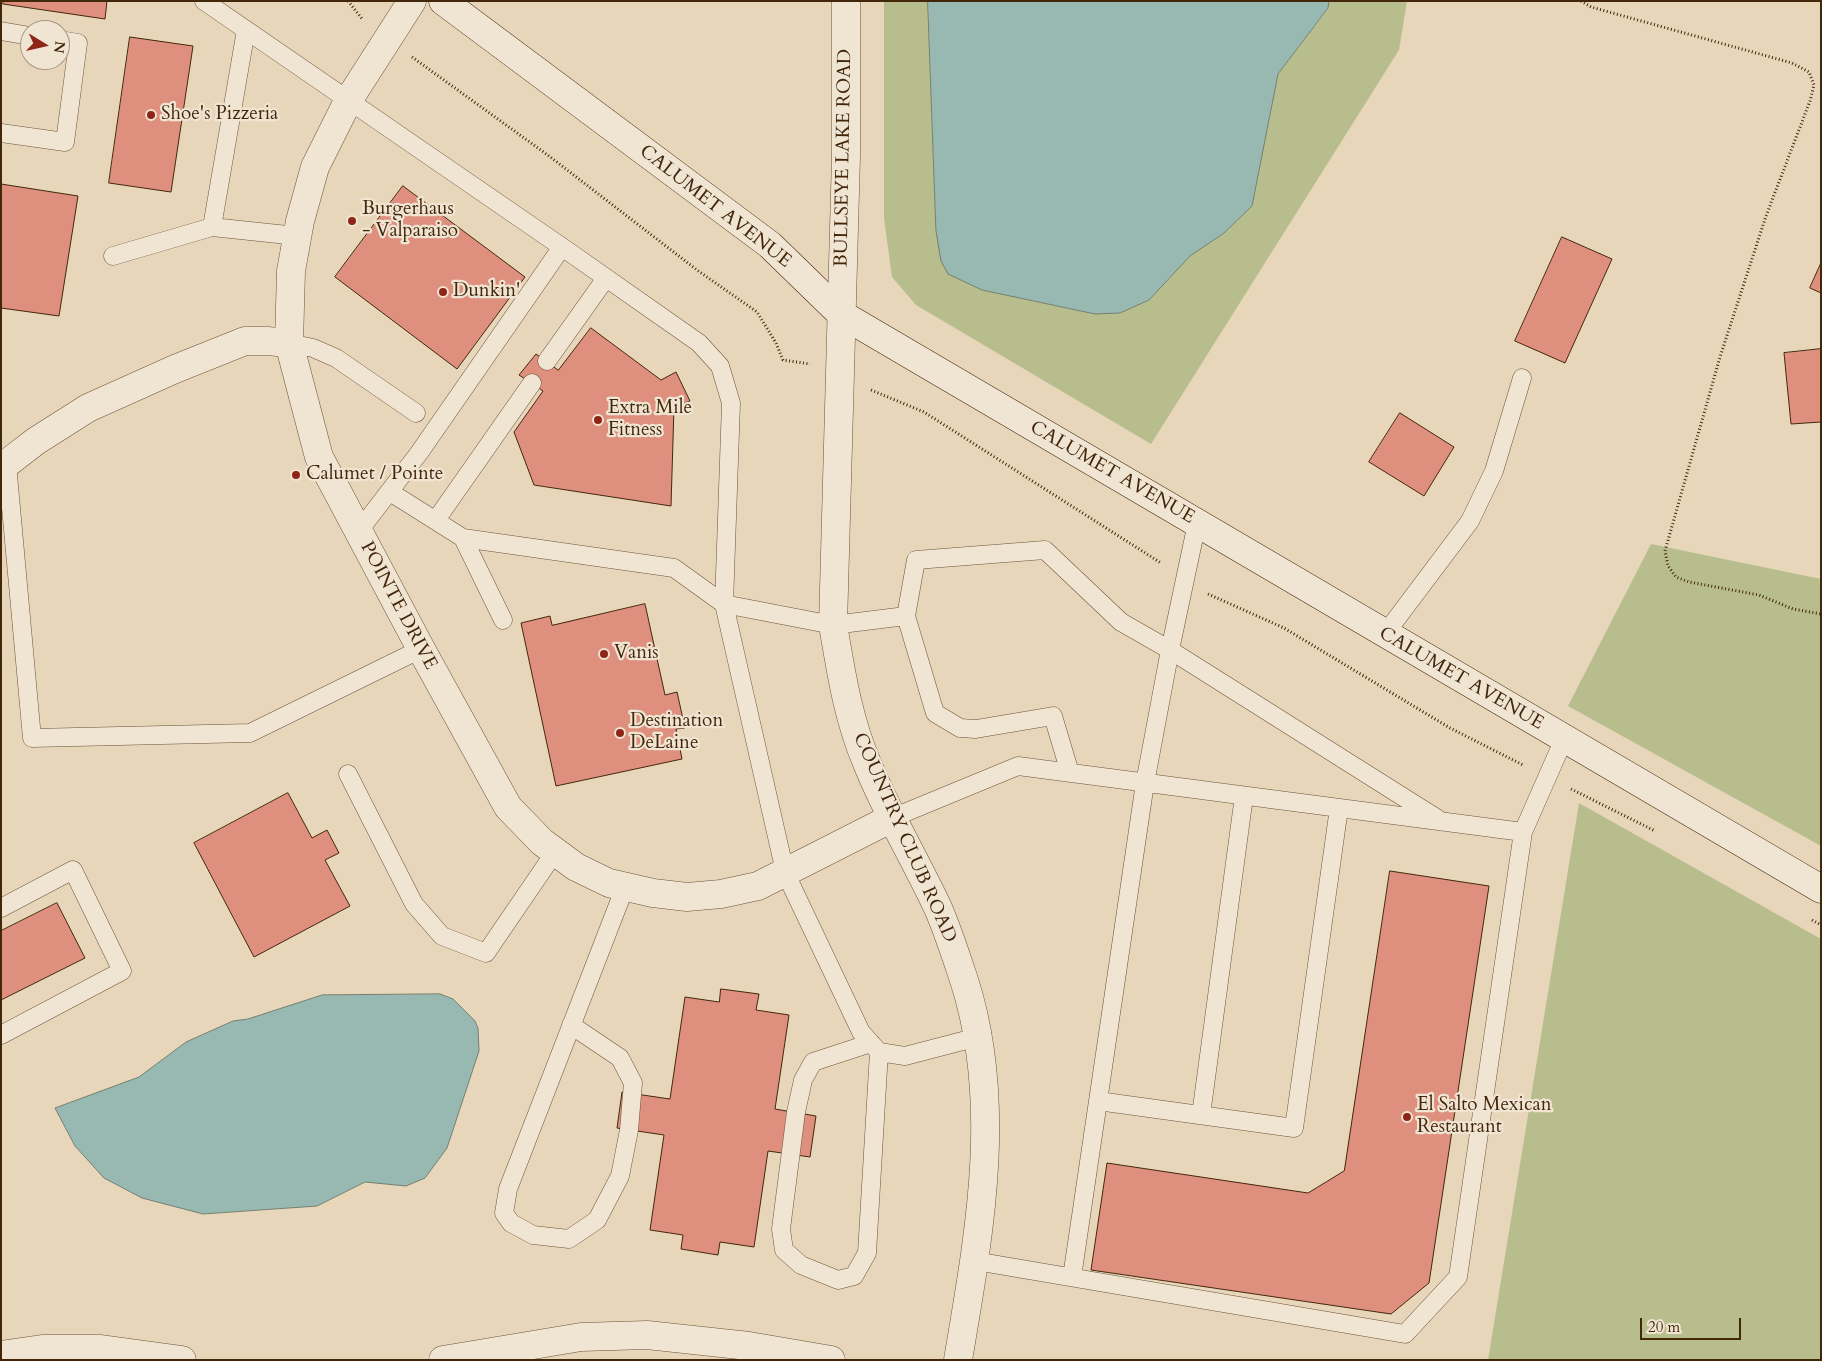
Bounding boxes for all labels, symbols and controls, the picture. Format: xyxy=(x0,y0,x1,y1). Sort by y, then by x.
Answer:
north arrow xyxy=(20,20,70,70)
text: N xyxy=(49,40,70,55)
street label: BULLSEYE LAKE ROAD xyxy=(831,49,857,267)
place label: Shoe's Pizzeria xyxy=(161,104,278,126)
marker: Shoe's Pizzeria xyxy=(145,109,157,121)
street label: CALUMET AVENUE xyxy=(635,141,795,273)
place label: Burgerhaus - Valparaiso xyxy=(362,199,458,243)
marker: Burgerhaus - Valparaiso xyxy=(346,215,358,227)
place label: Dunkin' xyxy=(453,281,520,303)
marker: Dunkin' xyxy=(437,286,449,298)
place label: Extra Mile Fitness xyxy=(608,398,692,442)
marker: Extra Mile Fitness xyxy=(592,414,604,426)
street label: CALUMET AVENUE xyxy=(1026,417,1198,529)
place label: Calumet / Pointe xyxy=(306,464,443,486)
marker: Calumet / Pointe xyxy=(290,469,302,481)
street label: POINTE DRIVE xyxy=(355,538,441,674)
street label: CALUMET AVENUE xyxy=(1375,623,1547,735)
place label: Vanis xyxy=(614,643,659,665)
marker: Vanis xyxy=(598,648,610,660)
place label: Destination DeLaine xyxy=(630,711,723,755)
marker: Destination DeLaine xyxy=(614,727,626,739)
street label: COUNTRY CLUB ROAD xyxy=(847,730,961,946)
place label: El Salto Mexican Restaurant xyxy=(1417,1095,1552,1139)
marker: El Salto Mexican Restaurant xyxy=(1401,1111,1413,1123)
scale bar xyxy=(1642,1308,1743,1340)
text: 20 m xyxy=(1648,1317,1680,1337)

